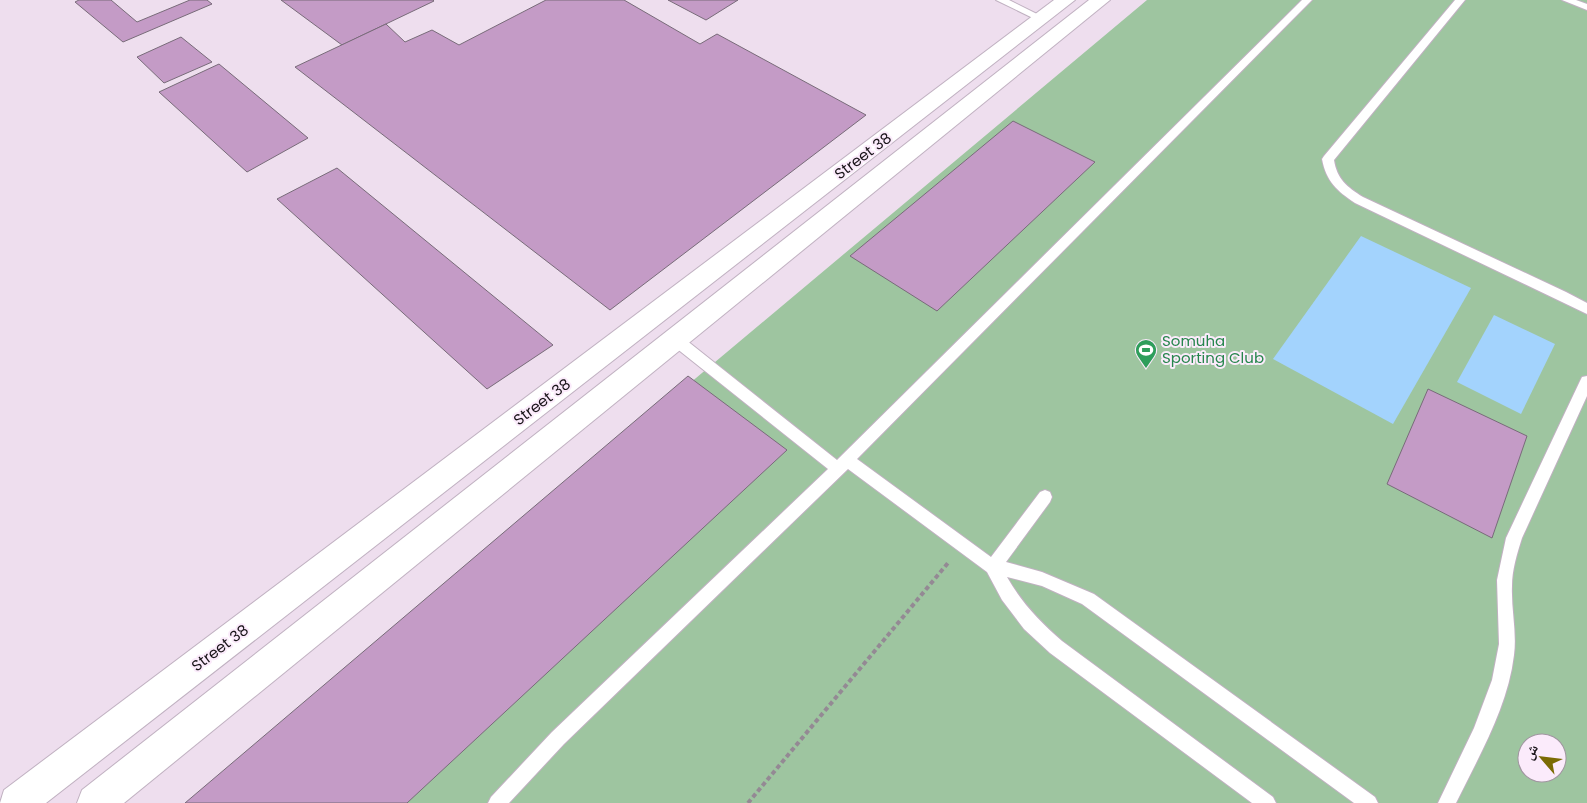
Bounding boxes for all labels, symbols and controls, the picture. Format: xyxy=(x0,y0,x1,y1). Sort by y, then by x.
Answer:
street label: Street 38 xyxy=(830,127,895,184)
place label: Somuha Sporting Club xyxy=(1162,330,1264,368)
sports icon: Somuha Sporting Club xyxy=(1134,338,1158,369)
street label: Street 38 xyxy=(509,373,574,430)
street label: Street 38 xyxy=(187,619,252,676)
north arrow xyxy=(1517,733,1567,783)
text: ش xyxy=(1518,741,1543,763)

